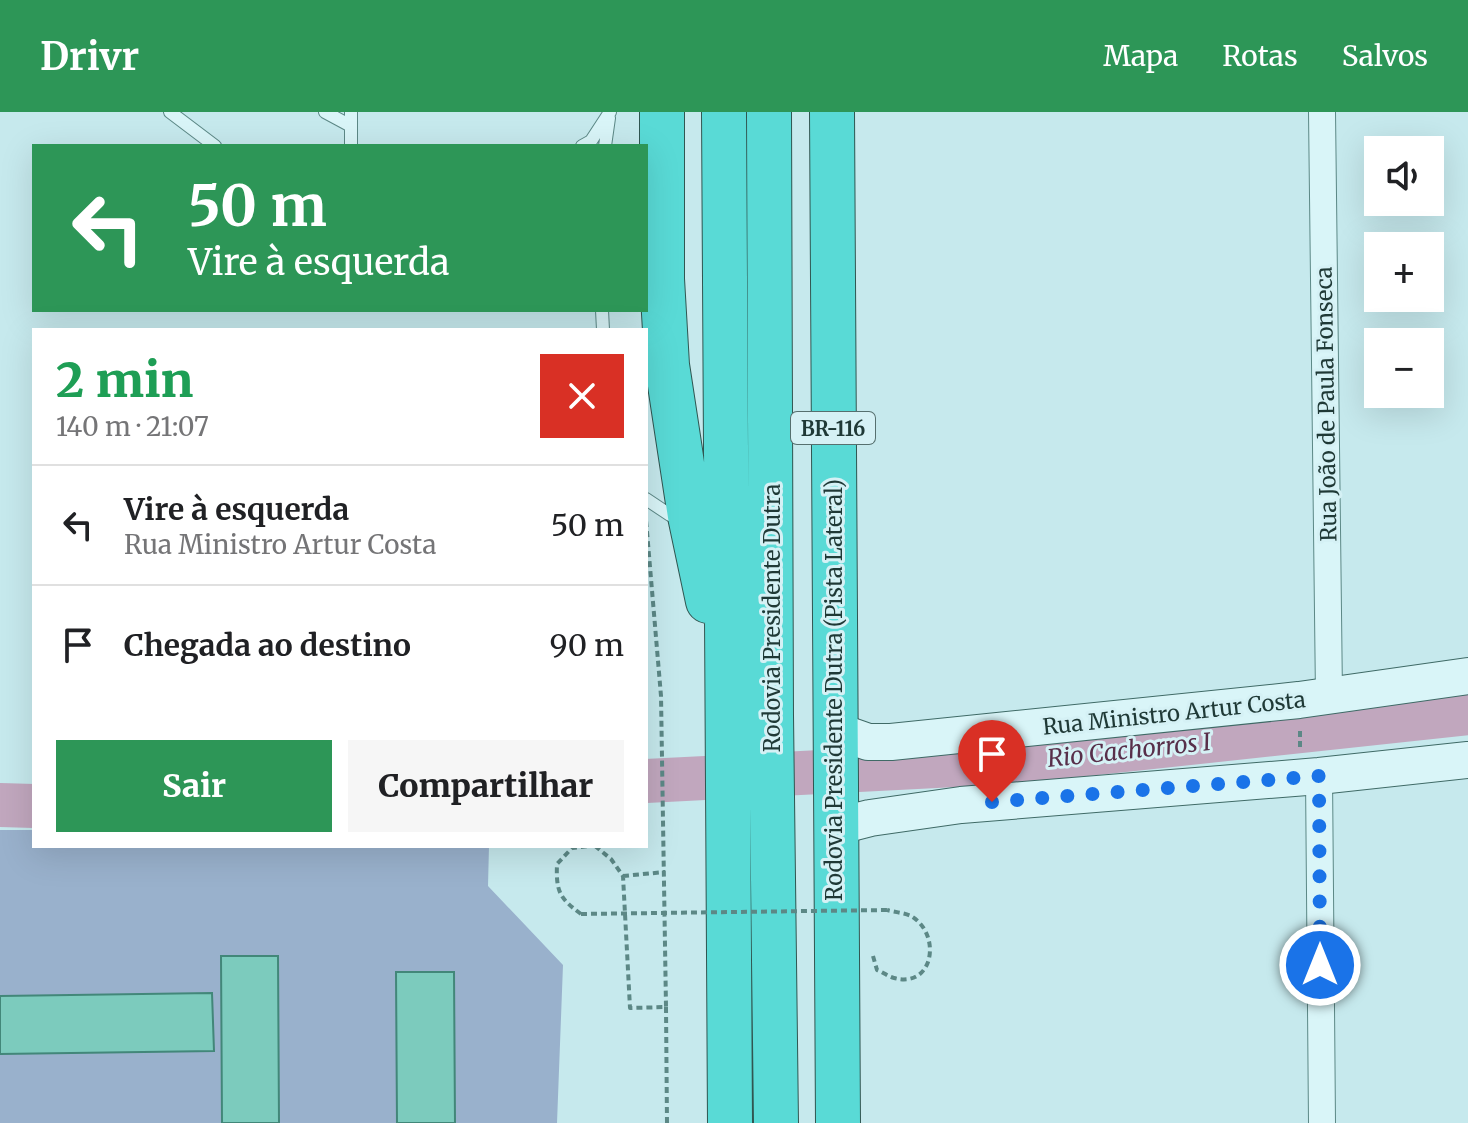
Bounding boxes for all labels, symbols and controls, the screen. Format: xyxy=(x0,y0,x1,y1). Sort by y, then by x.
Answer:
text: Drivr xyxy=(40,33,139,80)
text: Mapa xyxy=(1103,38,1178,74)
text: Rotas xyxy=(1222,38,1298,74)
text: Salvos xyxy=(1342,38,1428,74)
map controls xyxy=(1364,136,1444,408)
button: sound xyxy=(1364,136,1444,216)
text: 50 m xyxy=(188,171,327,241)
icon: left xyxy=(56,176,160,280)
button: + xyxy=(1364,232,1444,312)
text: Vire à esquerda xyxy=(188,240,450,285)
street label: Rua João de Paula Fonseca xyxy=(1310,266,1342,542)
button: − xyxy=(1364,328,1444,408)
text: 2 min xyxy=(56,350,193,410)
button: close xyxy=(540,354,624,438)
text: 140 m · 21:07 xyxy=(56,410,209,443)
road number: BR-116 xyxy=(791,412,875,444)
street label: Rodovia Presidente Dutra (Pista Lateral) xyxy=(820,479,848,901)
street label: Rodovia Presidente Dutra xyxy=(758,484,786,752)
text: Vire à esquerda xyxy=(124,490,349,528)
icon: left xyxy=(56,503,100,547)
text: 50 m xyxy=(551,506,624,544)
text: Rua Ministro Artur Costa xyxy=(124,528,436,561)
icon: arrive xyxy=(56,623,100,667)
text: Chegada ao destino xyxy=(124,626,411,664)
text: 90 m xyxy=(550,626,624,664)
street label: Rua Ministro Artur Costa xyxy=(1041,685,1307,741)
pin xyxy=(958,720,1026,802)
water label: Rio Cachorros I xyxy=(1046,726,1213,774)
icon: arrive xyxy=(970,732,1014,776)
button: Sair xyxy=(56,740,332,832)
button: Compartilhar xyxy=(348,740,624,832)
position arrow xyxy=(1278,923,1362,1007)

